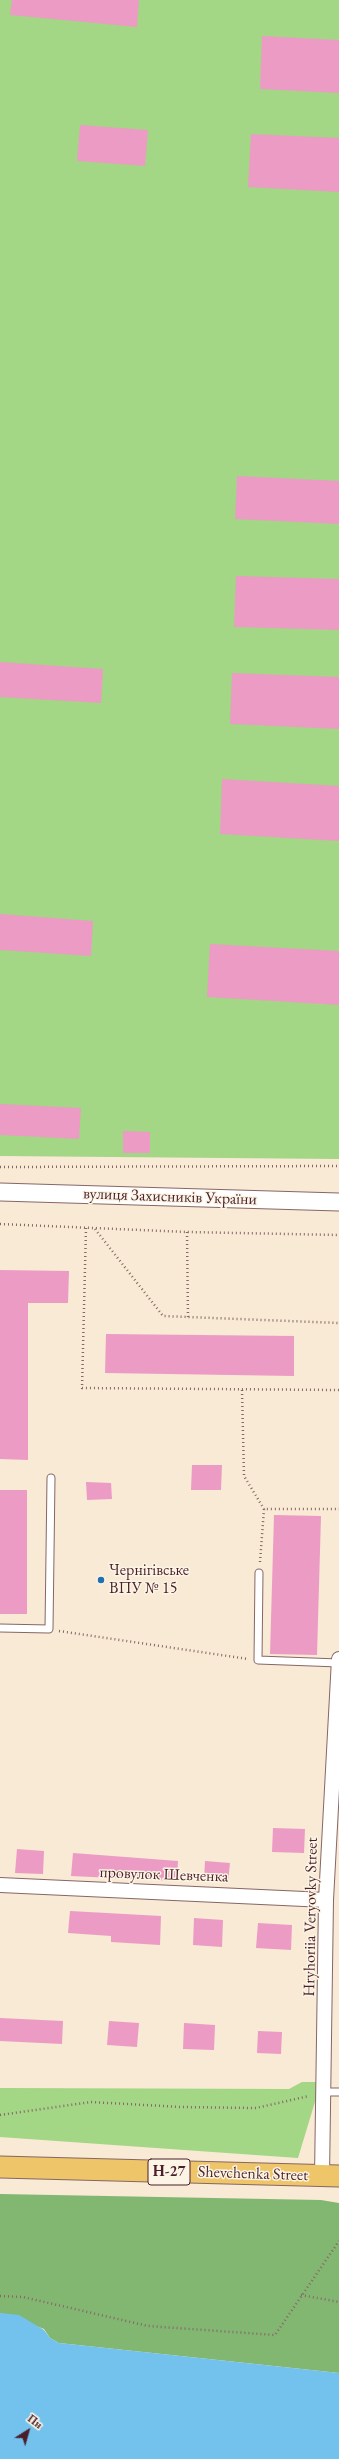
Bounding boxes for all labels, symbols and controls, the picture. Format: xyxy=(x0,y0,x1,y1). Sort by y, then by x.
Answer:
street label: вулиця Захисників України xyxy=(83,1184,257,1210)
place label: Чернігівське ВПУ № 15 xyxy=(109,1561,189,1599)
marker: Чернігівське ВПУ № 15 xyxy=(96,1575,106,1585)
street label: Hryhoriia Veryovky Street xyxy=(300,1837,322,1997)
street label: провулок Шевченка xyxy=(99,1863,229,1887)
road number: Н-27 xyxy=(148,2159,190,2185)
street label: Shevchenka Street xyxy=(198,2162,308,2186)
north arrow xyxy=(8,2411,48,2451)
text: Пн xyxy=(25,2411,45,2432)

